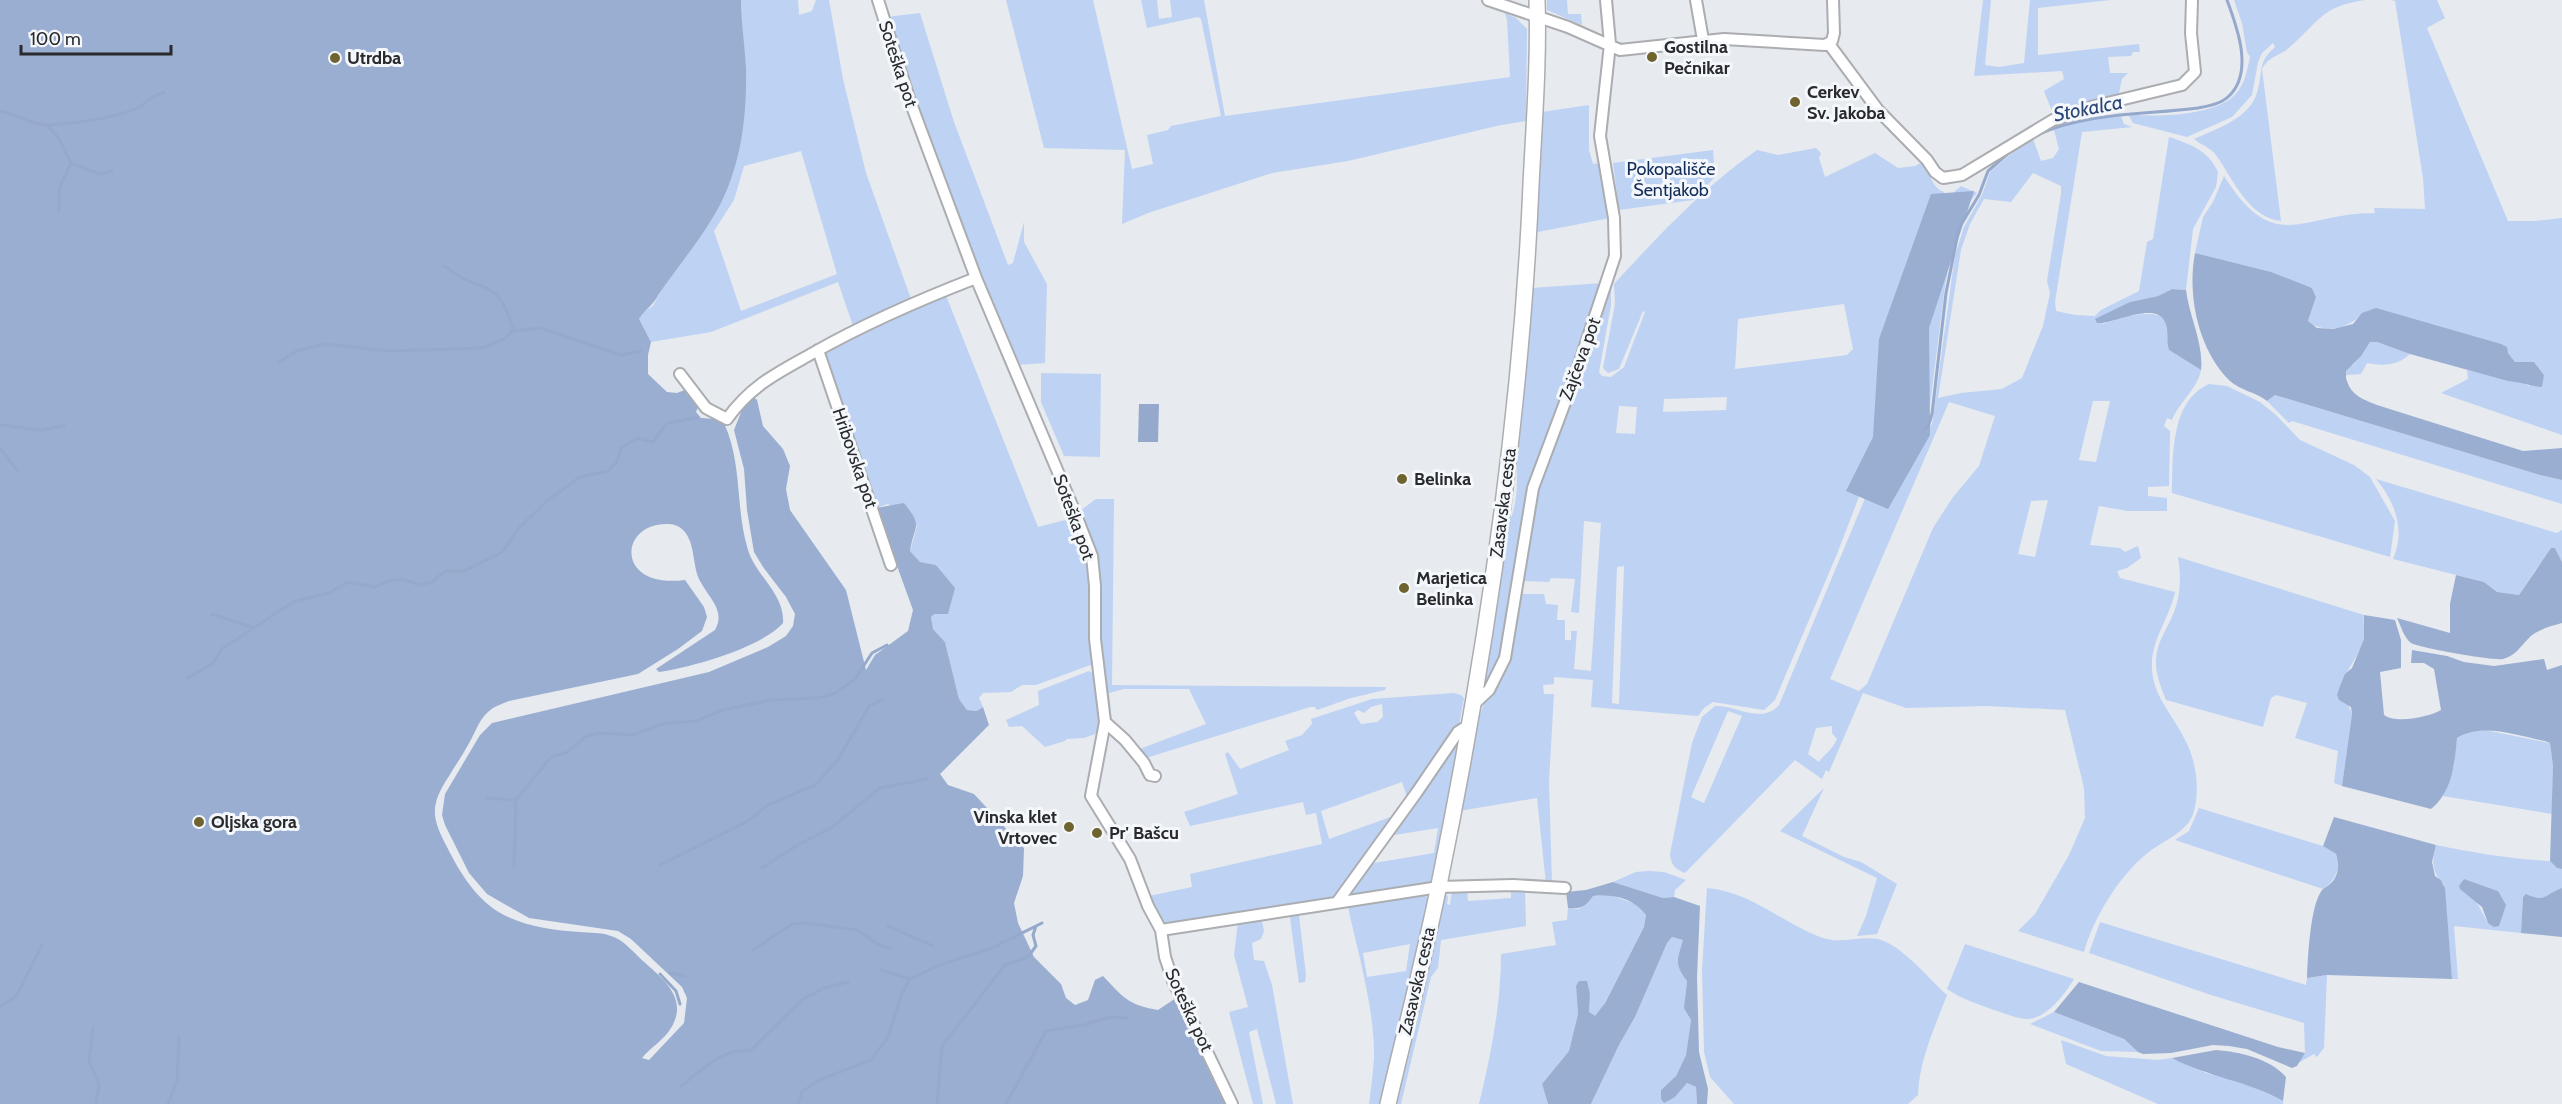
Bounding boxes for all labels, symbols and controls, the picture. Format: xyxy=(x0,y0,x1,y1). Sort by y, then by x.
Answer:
scale bar xyxy=(21,18,171,56)
street label: Soteška pot xyxy=(874,18,922,110)
text: 100 m xyxy=(30,28,81,50)
place label: Gostilna Pečnikar xyxy=(1664,36,1730,79)
place label: Utrdba xyxy=(347,47,401,69)
marker: Gostilna Pečnikar xyxy=(1645,50,1659,64)
marker: Utrdba xyxy=(328,51,342,65)
place label: Cerkev Sv. Jakoba xyxy=(1807,81,1886,124)
water label: Stokalca xyxy=(2051,90,2125,126)
marker: Cerkev Sv. Jakoba xyxy=(1788,95,1802,109)
park label: Pokopališče Šentjakob xyxy=(1626,158,1716,201)
street label: Zajčeva pot xyxy=(1555,314,1605,404)
street label: Hribovska pot xyxy=(828,405,882,511)
street label: Zasavska cesta xyxy=(1485,447,1521,559)
place label: Belinka xyxy=(1414,468,1471,490)
street label: Soteška pot xyxy=(1048,471,1100,563)
marker: Belinka xyxy=(1395,472,1409,486)
place label: Marjetica Belinka xyxy=(1416,567,1487,610)
marker: Marjetica Belinka xyxy=(1397,581,1411,595)
place label: Vinska klet Vrtovec xyxy=(974,806,1057,849)
place label: Oljska gora xyxy=(211,811,297,833)
marker: Oljska gora xyxy=(192,815,206,829)
marker: Vinska klet Vrtovec xyxy=(1062,820,1076,834)
place label: Pr' Bašcu xyxy=(1109,822,1179,844)
marker: Pr' Bašcu xyxy=(1090,826,1104,840)
street label: Zasavska cesta xyxy=(1394,924,1440,1037)
street label: Soteška pot xyxy=(1160,965,1218,1055)

